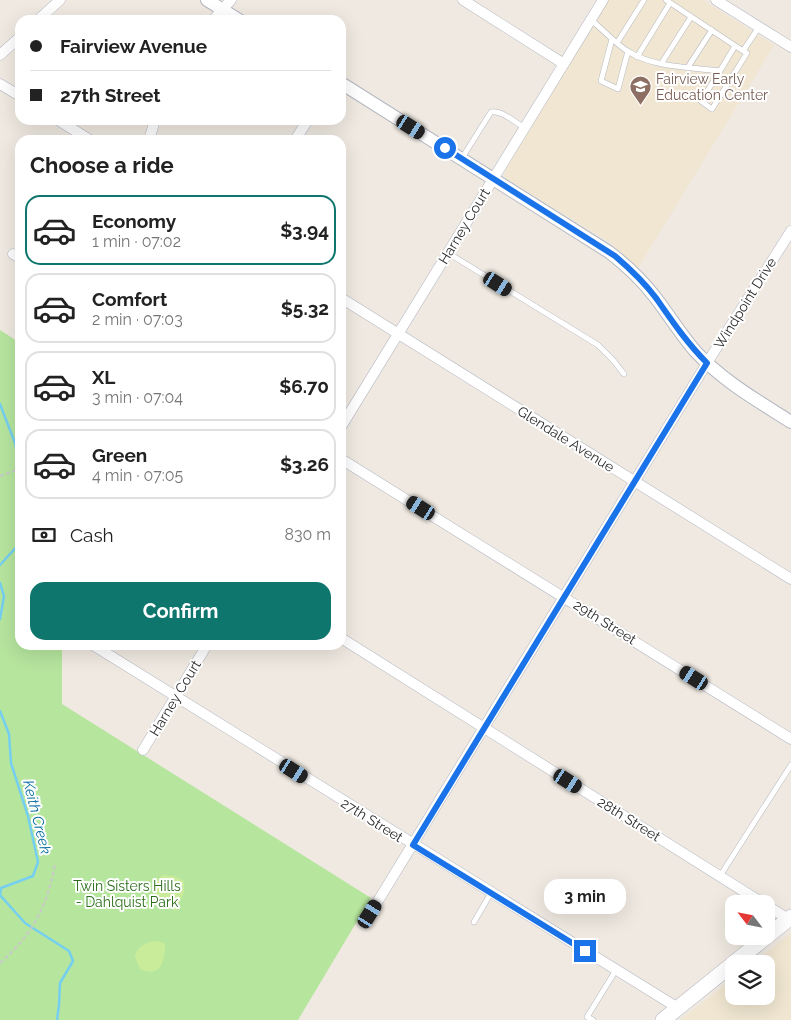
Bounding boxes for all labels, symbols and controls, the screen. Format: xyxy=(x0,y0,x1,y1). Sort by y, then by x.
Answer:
text: Fairview Avenue xyxy=(60,35,207,57)
place label: Fairview Early Education Center xyxy=(656,71,768,103)
school or university icon: Fairview Early Education Center xyxy=(628,75,652,106)
text: 27th Street xyxy=(60,84,161,106)
car xyxy=(394,113,427,141)
route start xyxy=(434,137,456,159)
text: Choose a ride xyxy=(30,152,174,178)
street label: Harney Court xyxy=(435,185,493,267)
icon: car xyxy=(32,208,77,253)
text: Economy xyxy=(92,210,176,232)
text: $3.94 xyxy=(280,219,329,241)
text: 1 min · 07:02 xyxy=(92,232,181,251)
street label: Windpoint Drive xyxy=(711,255,779,351)
car xyxy=(481,270,514,298)
icon: car xyxy=(32,286,77,331)
text: Comfort xyxy=(92,288,167,310)
text: $5.32 xyxy=(281,297,329,319)
text: 2 min · 07:03 xyxy=(92,310,183,329)
icon: car xyxy=(32,364,77,409)
text: XL xyxy=(92,366,115,388)
text: $6.70 xyxy=(279,375,329,397)
text: 3 min · 07:04 xyxy=(92,388,183,407)
street label: Glendale Avenue xyxy=(515,403,617,475)
icon: car xyxy=(32,442,77,487)
text: Green xyxy=(92,444,147,466)
text: $3.26 xyxy=(280,453,329,475)
text: 4 min · 07:05 xyxy=(92,466,183,485)
car xyxy=(404,494,437,522)
icon: cash xyxy=(30,521,58,549)
text: Cash xyxy=(70,524,114,546)
text: 830 m xyxy=(284,525,331,544)
button: Confirm xyxy=(30,582,331,640)
street label: 29th Street xyxy=(571,596,639,648)
street label: Harney Court xyxy=(146,657,204,739)
car xyxy=(677,664,710,692)
car xyxy=(277,757,310,785)
car xyxy=(551,767,584,795)
water label: Keith Creek xyxy=(19,778,55,856)
street label: 28th Street xyxy=(595,793,664,845)
street label: 27th Street xyxy=(338,795,406,845)
park label: Twin Sisters Hills - Dahlquist Park xyxy=(73,878,181,910)
callout: 3 min xyxy=(544,878,626,914)
text: 3 min xyxy=(564,887,606,906)
north arrow xyxy=(725,895,775,945)
map controls xyxy=(725,895,775,1005)
car xyxy=(355,897,384,931)
route end xyxy=(574,940,596,962)
button: layers xyxy=(725,955,775,1005)

